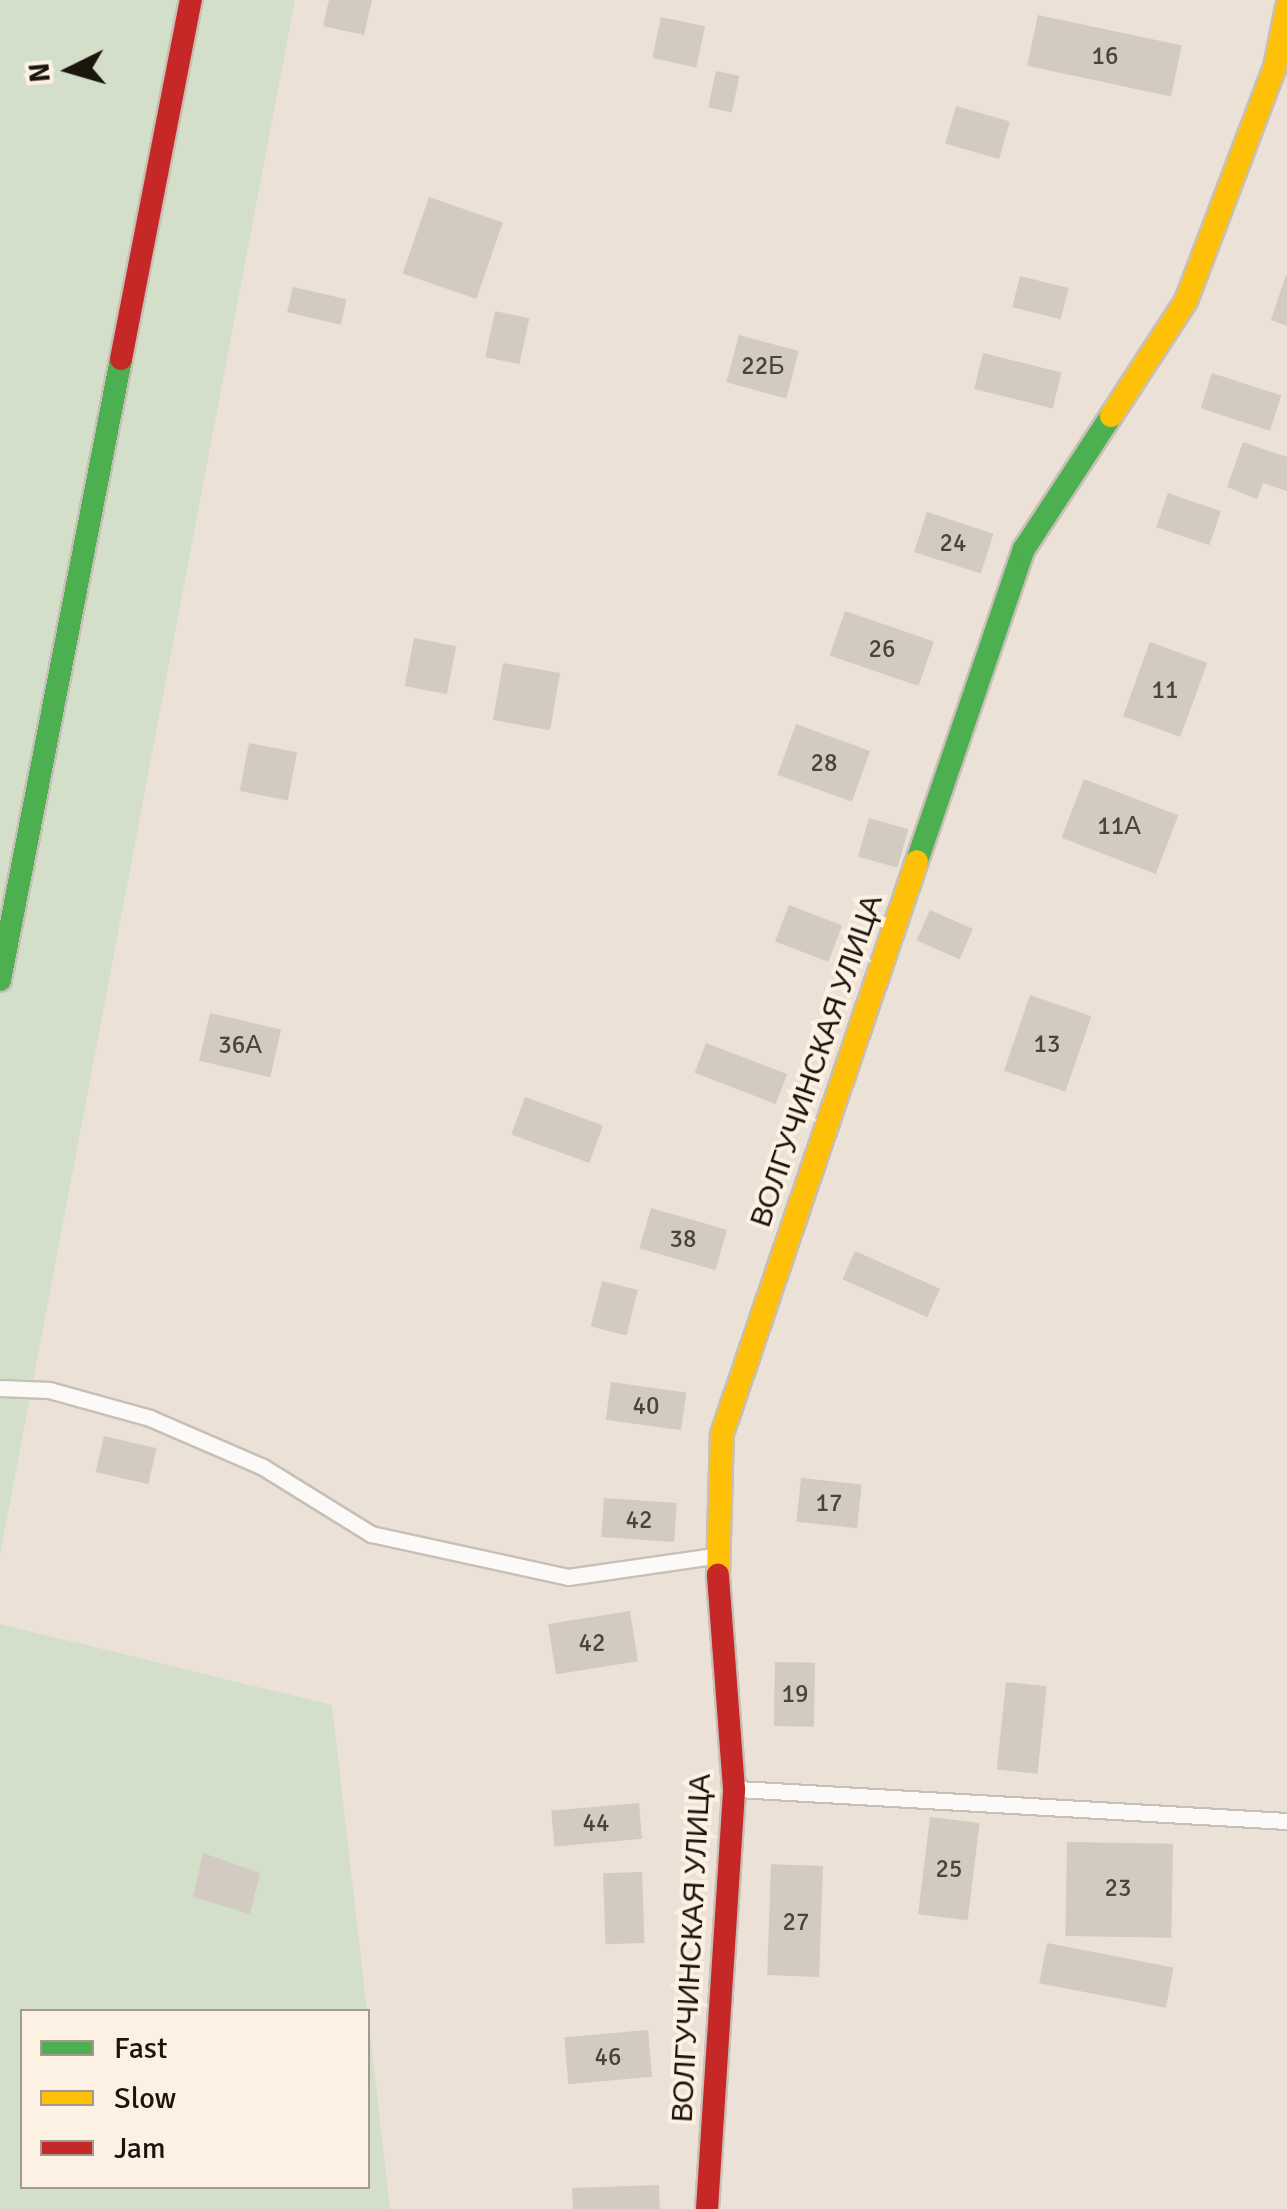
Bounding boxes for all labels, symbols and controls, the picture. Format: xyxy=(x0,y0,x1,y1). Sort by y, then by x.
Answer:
north arrow xyxy=(20,20,120,120)
house number: 16 xyxy=(1092,41,1118,71)
text: N xyxy=(22,61,58,84)
house number: 22Б xyxy=(741,351,785,381)
house number: 24 xyxy=(940,528,966,558)
house number: 26 xyxy=(869,634,895,664)
house number: 11 xyxy=(1152,675,1178,705)
house number: 28 xyxy=(811,748,837,778)
house number: 11А xyxy=(1097,811,1141,841)
street label: ВОЛГУЧИНСКАЯ УЛИЦА xyxy=(743,890,891,1232)
house number: 13 xyxy=(1034,1029,1060,1059)
house number: 36А xyxy=(218,1030,262,1060)
house number: 38 xyxy=(670,1224,696,1254)
house number: 40 xyxy=(633,1391,659,1421)
house number: 17 xyxy=(816,1488,842,1518)
house number: 42 xyxy=(626,1505,652,1535)
house number: 42 xyxy=(579,1628,605,1658)
house number: 19 xyxy=(782,1679,808,1709)
street label: ВОЛГУЧИНСКАЯ УЛИЦА xyxy=(665,1773,719,2123)
house number: 44 xyxy=(583,1808,609,1838)
house number: 25 xyxy=(936,1854,962,1884)
house number: 23 xyxy=(1105,1873,1131,1903)
house number: 27 xyxy=(783,1907,809,1937)
legend xyxy=(20,2009,370,2189)
text: Fast xyxy=(114,2030,167,2067)
house number: 46 xyxy=(595,2042,621,2072)
text: Slow xyxy=(114,2080,176,2117)
text: Jam xyxy=(114,2130,166,2167)

